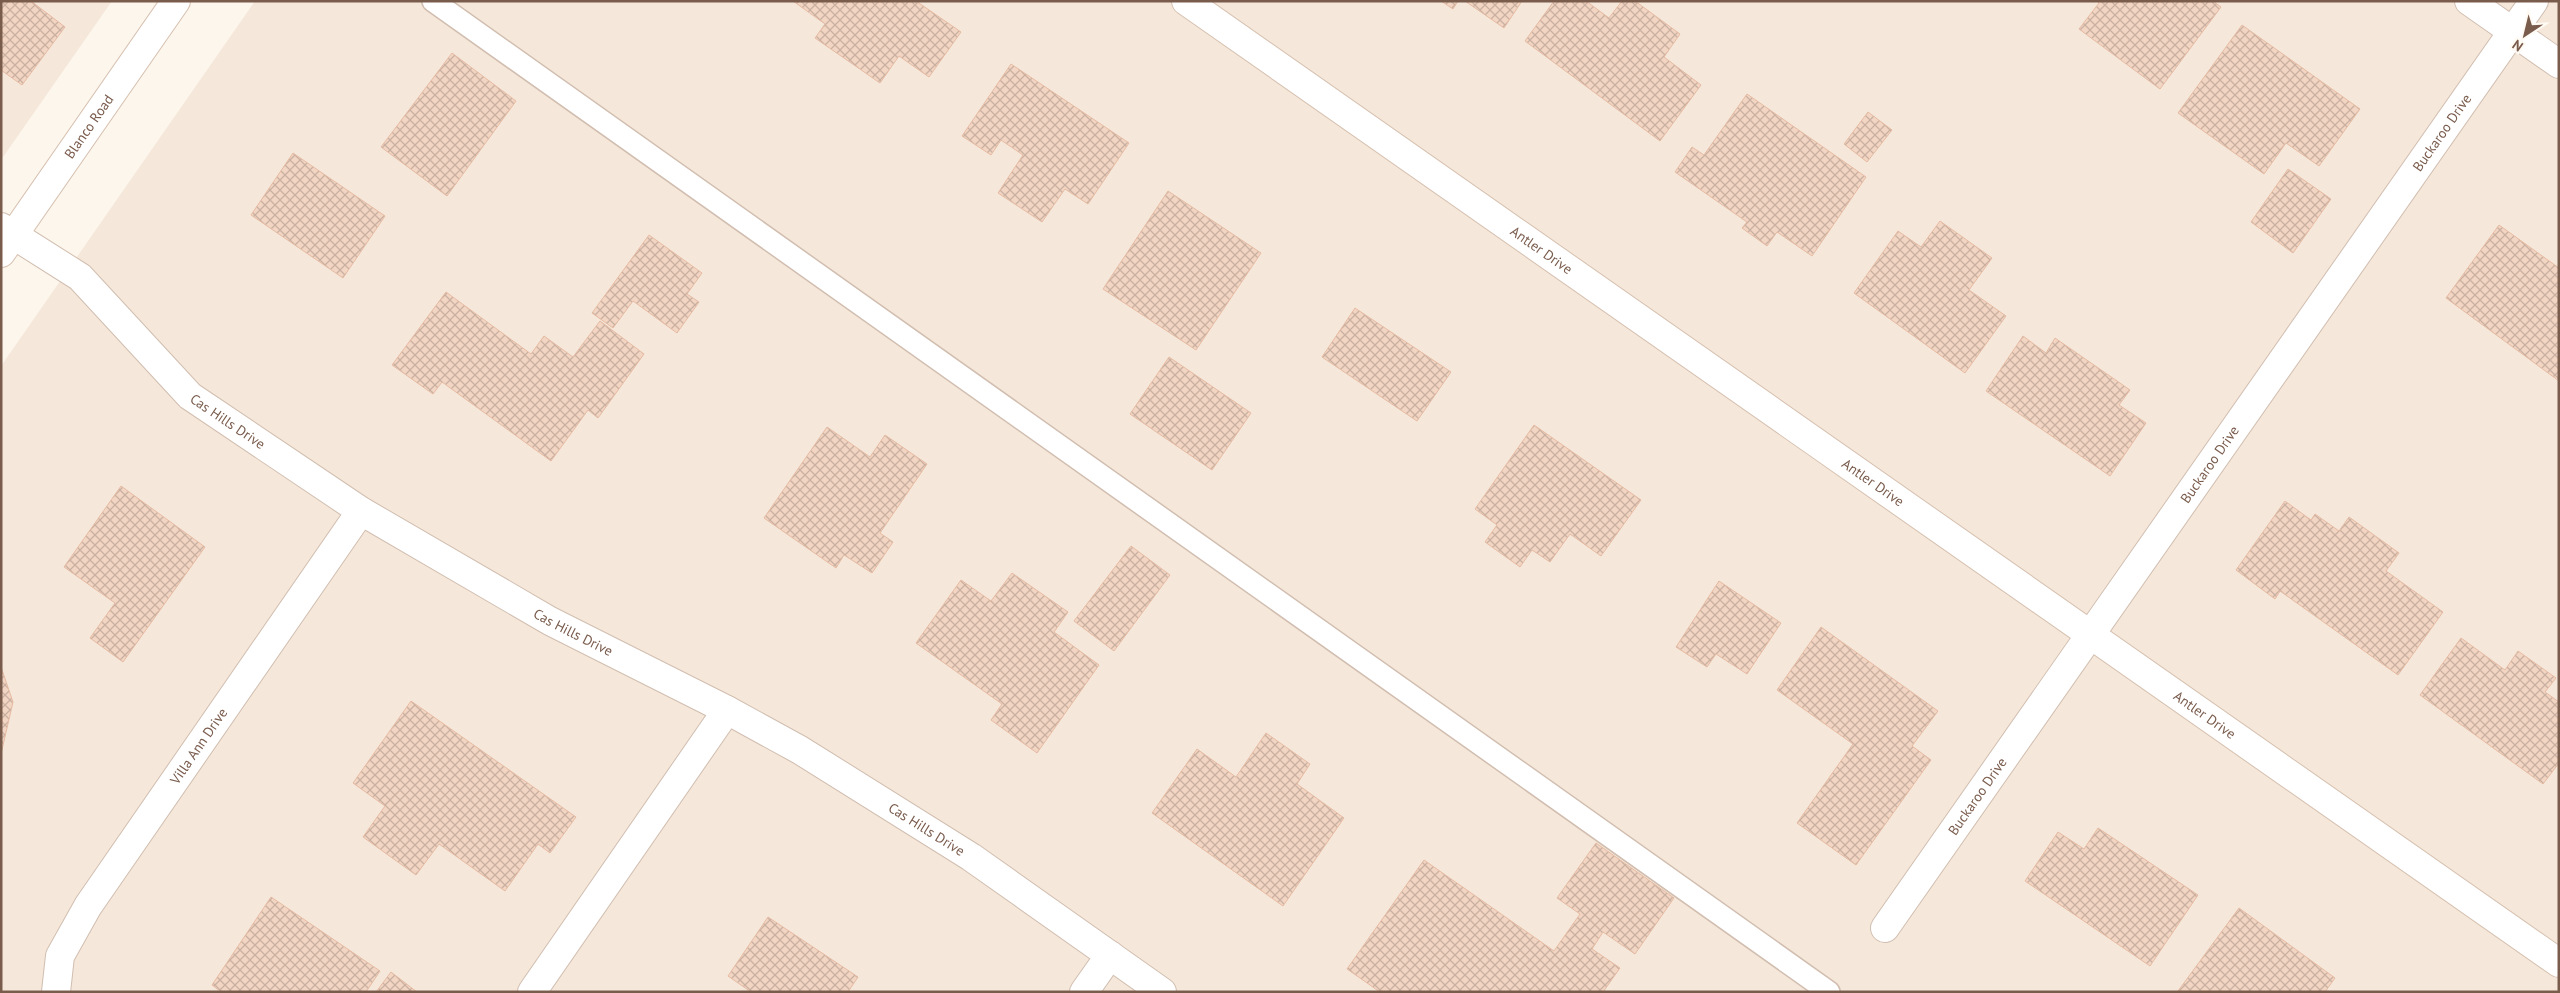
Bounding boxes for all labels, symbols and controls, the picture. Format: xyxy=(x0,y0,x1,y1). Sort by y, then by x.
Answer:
north arrow xyxy=(2500,10,2550,60)
text: N xyxy=(2509,36,2526,56)
street label: Buckaroo Drive xyxy=(2409,90,2475,175)
street label: Blanco Road xyxy=(60,91,117,162)
street label: Antler Drive xyxy=(1507,222,1576,278)
street label: Cas Hills Drive xyxy=(187,390,269,453)
street label: Buckaroo Drive xyxy=(2176,422,2243,507)
street label: Antler Drive xyxy=(1839,454,1908,510)
street label: Cas Hills Drive xyxy=(530,604,616,660)
street label: Antler Drive xyxy=(2170,687,2239,743)
street label: Villa Ann Drive xyxy=(165,704,231,789)
street label: Buckaroo Drive xyxy=(1944,754,2011,838)
street label: Cas Hills Drive xyxy=(885,799,968,860)

